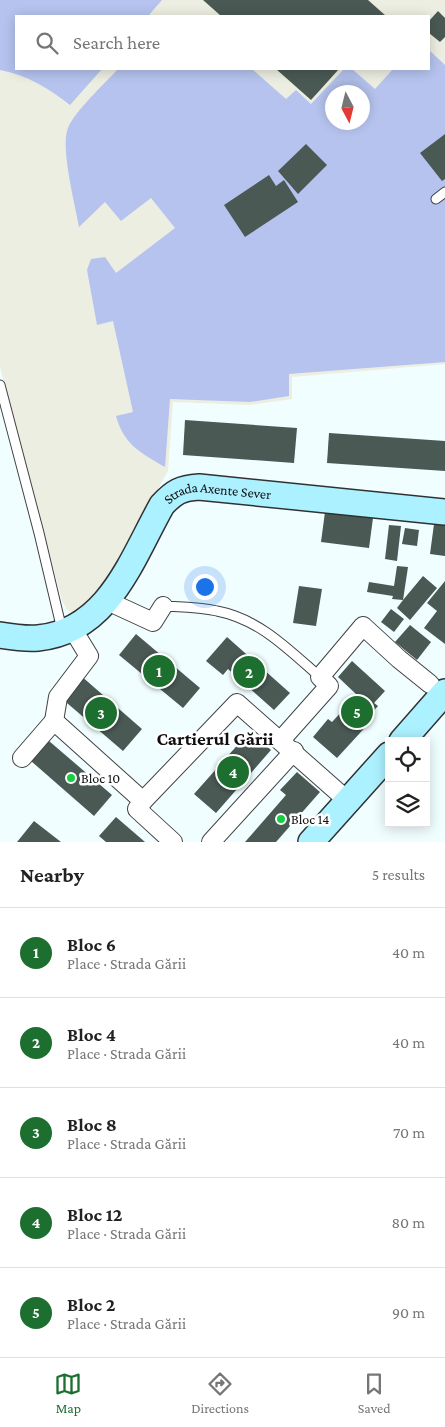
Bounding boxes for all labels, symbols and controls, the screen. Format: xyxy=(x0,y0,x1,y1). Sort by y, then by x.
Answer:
search box xyxy=(15,15,430,70)
icon: search xyxy=(33,29,61,57)
text: Search here xyxy=(73,32,160,53)
north arrow xyxy=(325,85,370,130)
street label: Strada Axente Sever xyxy=(160,479,272,507)
your location xyxy=(192,574,218,600)
pin: 1 xyxy=(143,652,175,690)
pin: 2 xyxy=(233,653,265,691)
pin: 5 xyxy=(341,693,373,731)
pin: 3 xyxy=(85,694,117,732)
district label: Cartierul Gării xyxy=(156,728,274,749)
map controls xyxy=(385,737,430,827)
button: locate xyxy=(385,737,430,782)
pin: 4 xyxy=(217,753,249,791)
place label: Bloc 10 xyxy=(81,770,120,786)
marker: Bloc 10 xyxy=(65,772,77,784)
button: layers xyxy=(385,782,430,827)
place label: Bloc 14 xyxy=(291,811,330,827)
marker: Bloc 14 xyxy=(275,813,287,825)
text: Nearby xyxy=(20,863,84,887)
text: 5 results xyxy=(372,866,425,883)
text: Bloc 6 xyxy=(67,934,116,955)
text: 1 xyxy=(33,944,39,961)
text: 40 m xyxy=(392,944,425,961)
text: Place · Strada Gării xyxy=(67,955,186,972)
text: Bloc 4 xyxy=(67,1024,116,1045)
text: 2 xyxy=(32,1034,40,1051)
text: 40 m xyxy=(392,1034,425,1051)
text: Place · Strada Gării xyxy=(67,1045,186,1062)
text: Bloc 8 xyxy=(67,1114,117,1135)
text: 3 xyxy=(32,1124,40,1141)
text: 70 m xyxy=(393,1124,425,1141)
text: Place · Strada Gării xyxy=(67,1135,186,1152)
text: Bloc 12 xyxy=(67,1204,123,1225)
text: 4 xyxy=(32,1214,40,1231)
text: 80 m xyxy=(391,1214,425,1231)
text: Place · Strada Gării xyxy=(67,1225,186,1242)
text: Bloc 2 xyxy=(67,1294,115,1315)
text: 5 xyxy=(32,1304,40,1321)
text: 90 m xyxy=(392,1304,425,1321)
text: Place · Strada Gării xyxy=(67,1315,186,1332)
tab: Map xyxy=(54,1370,82,1416)
tab: Directions xyxy=(191,1370,249,1416)
tab: Saved xyxy=(358,1370,391,1416)

